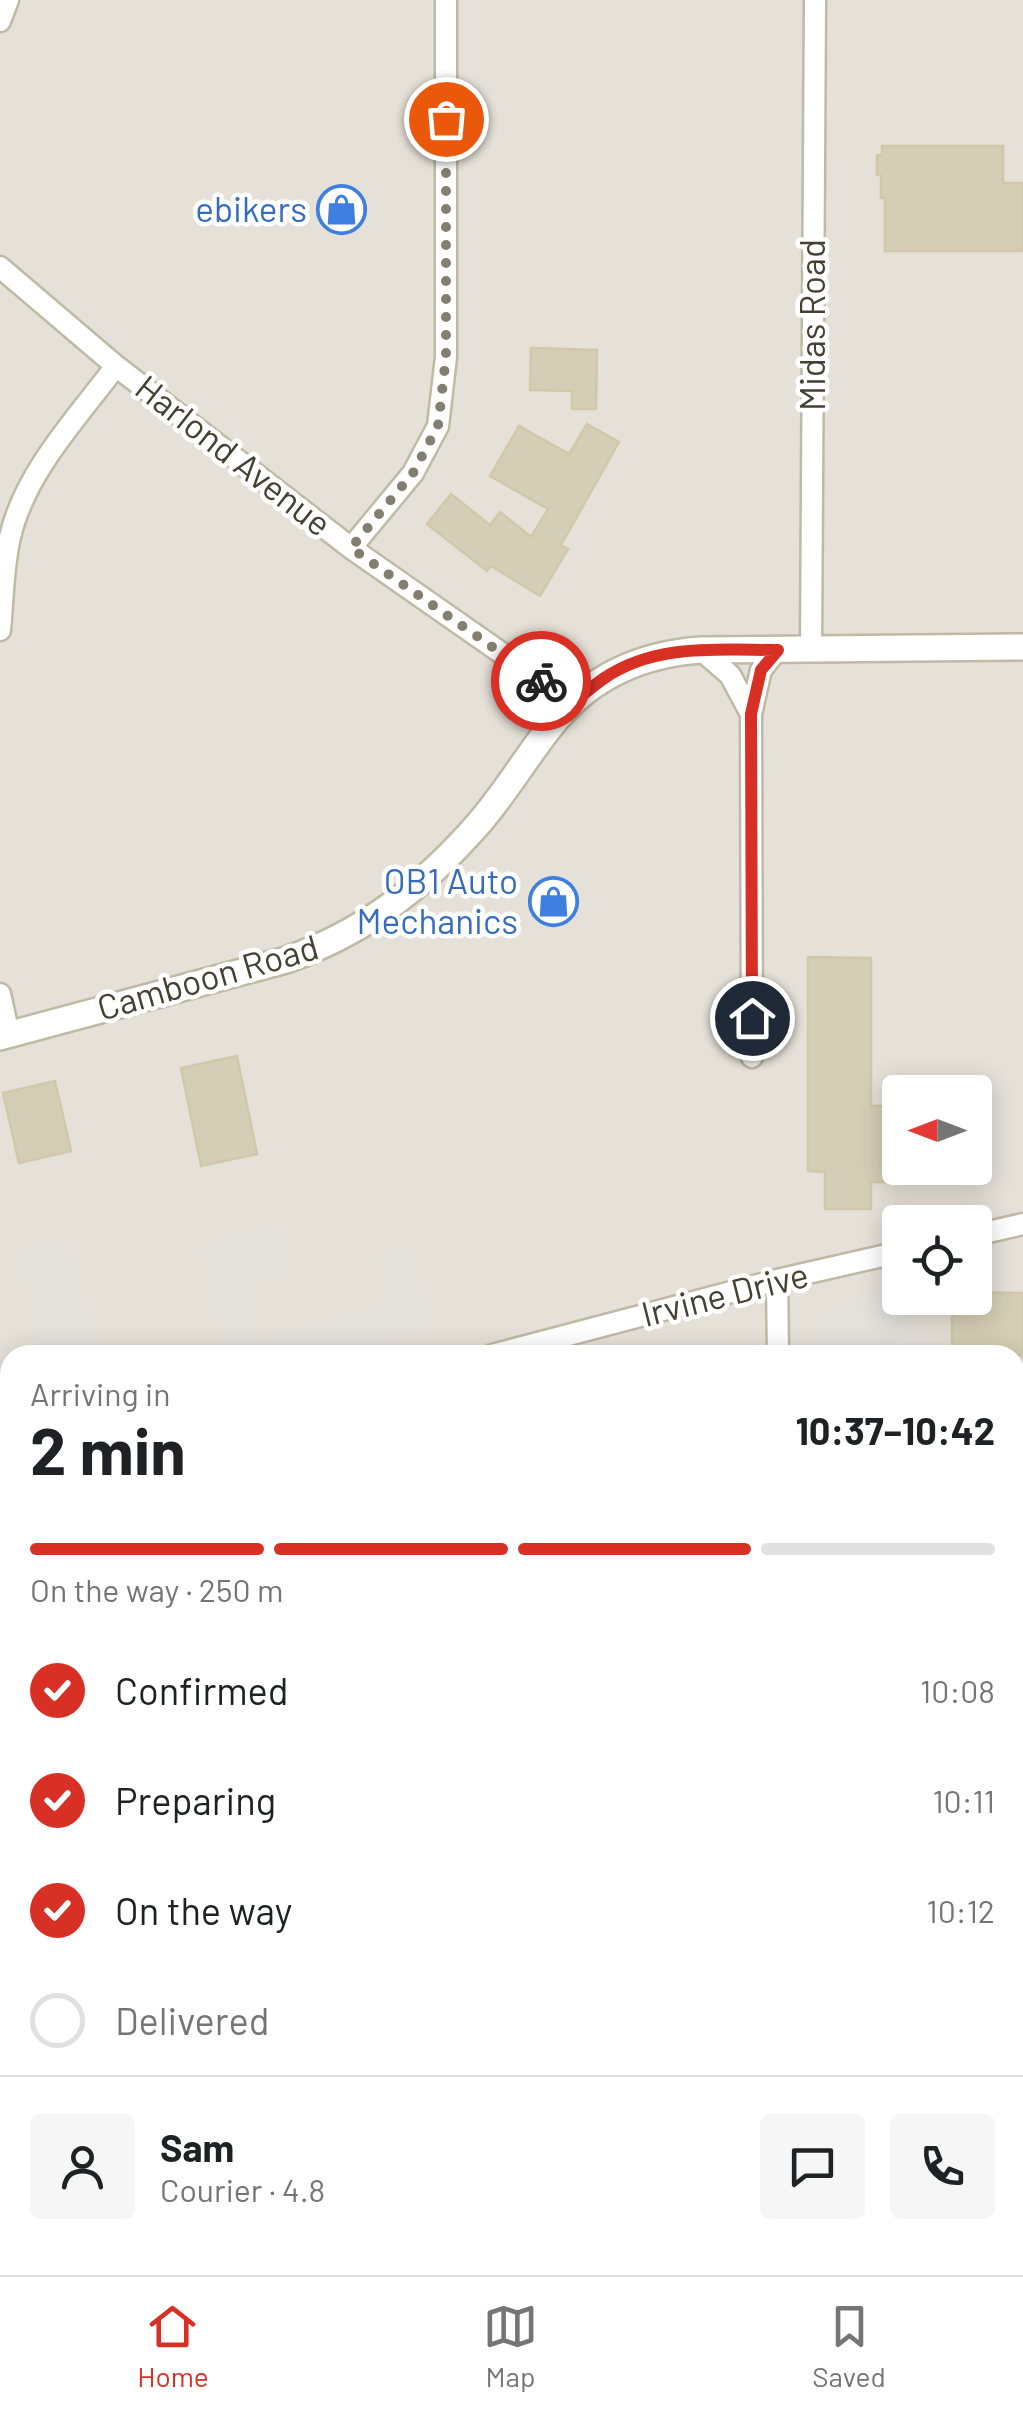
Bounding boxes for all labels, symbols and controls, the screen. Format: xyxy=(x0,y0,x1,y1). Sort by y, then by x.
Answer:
pin xyxy=(404,77,489,162)
icon: bag xyxy=(419,92,474,147)
shop icon: ebikers xyxy=(316,184,368,236)
place label: ebikers xyxy=(195,187,307,229)
street label: Midas Road xyxy=(790,239,832,411)
street label: Harlond Avenue xyxy=(128,365,340,544)
courier xyxy=(491,631,591,731)
icon: bike xyxy=(514,654,569,709)
place label: OB1 Auto Mechanics xyxy=(357,859,518,941)
shop icon: OB1 Auto Mechanics xyxy=(527,876,579,928)
street label: Camboon Road xyxy=(92,924,323,1028)
pin xyxy=(710,976,795,1061)
icon: home xyxy=(725,991,780,1046)
north arrow xyxy=(882,1075,992,1185)
map controls xyxy=(882,1075,992,1315)
button: locate xyxy=(882,1205,992,1315)
street label: Irvine Drive xyxy=(637,1252,812,1334)
text: Arriving in xyxy=(30,1374,170,1412)
text: 10:37–10:42 xyxy=(795,1407,995,1453)
text: 2 min xyxy=(30,1410,186,1488)
text: On the way · 250 m xyxy=(30,1570,283,1608)
icon: check xyxy=(30,1663,85,1718)
text: Confirmed xyxy=(115,1667,288,1713)
text: 10:08 xyxy=(920,1671,995,1709)
icon: check xyxy=(30,1773,85,1828)
text: Preparing xyxy=(115,1777,276,1823)
text: 10:11 xyxy=(932,1781,995,1819)
icon: check xyxy=(30,1883,85,1938)
text: On the way xyxy=(115,1887,292,1933)
text: 10:12 xyxy=(927,1891,995,1929)
text: Delivered xyxy=(115,1997,269,2043)
button: person xyxy=(30,2114,135,2219)
button: chat xyxy=(760,2114,865,2219)
button: phone xyxy=(890,2114,995,2219)
text: Sam xyxy=(160,2124,234,2170)
text: Courier · 4.8 xyxy=(160,2170,325,2208)
tab: Home xyxy=(137,2299,209,2393)
tab: Map xyxy=(483,2299,538,2393)
tab: Saved xyxy=(812,2299,886,2393)

